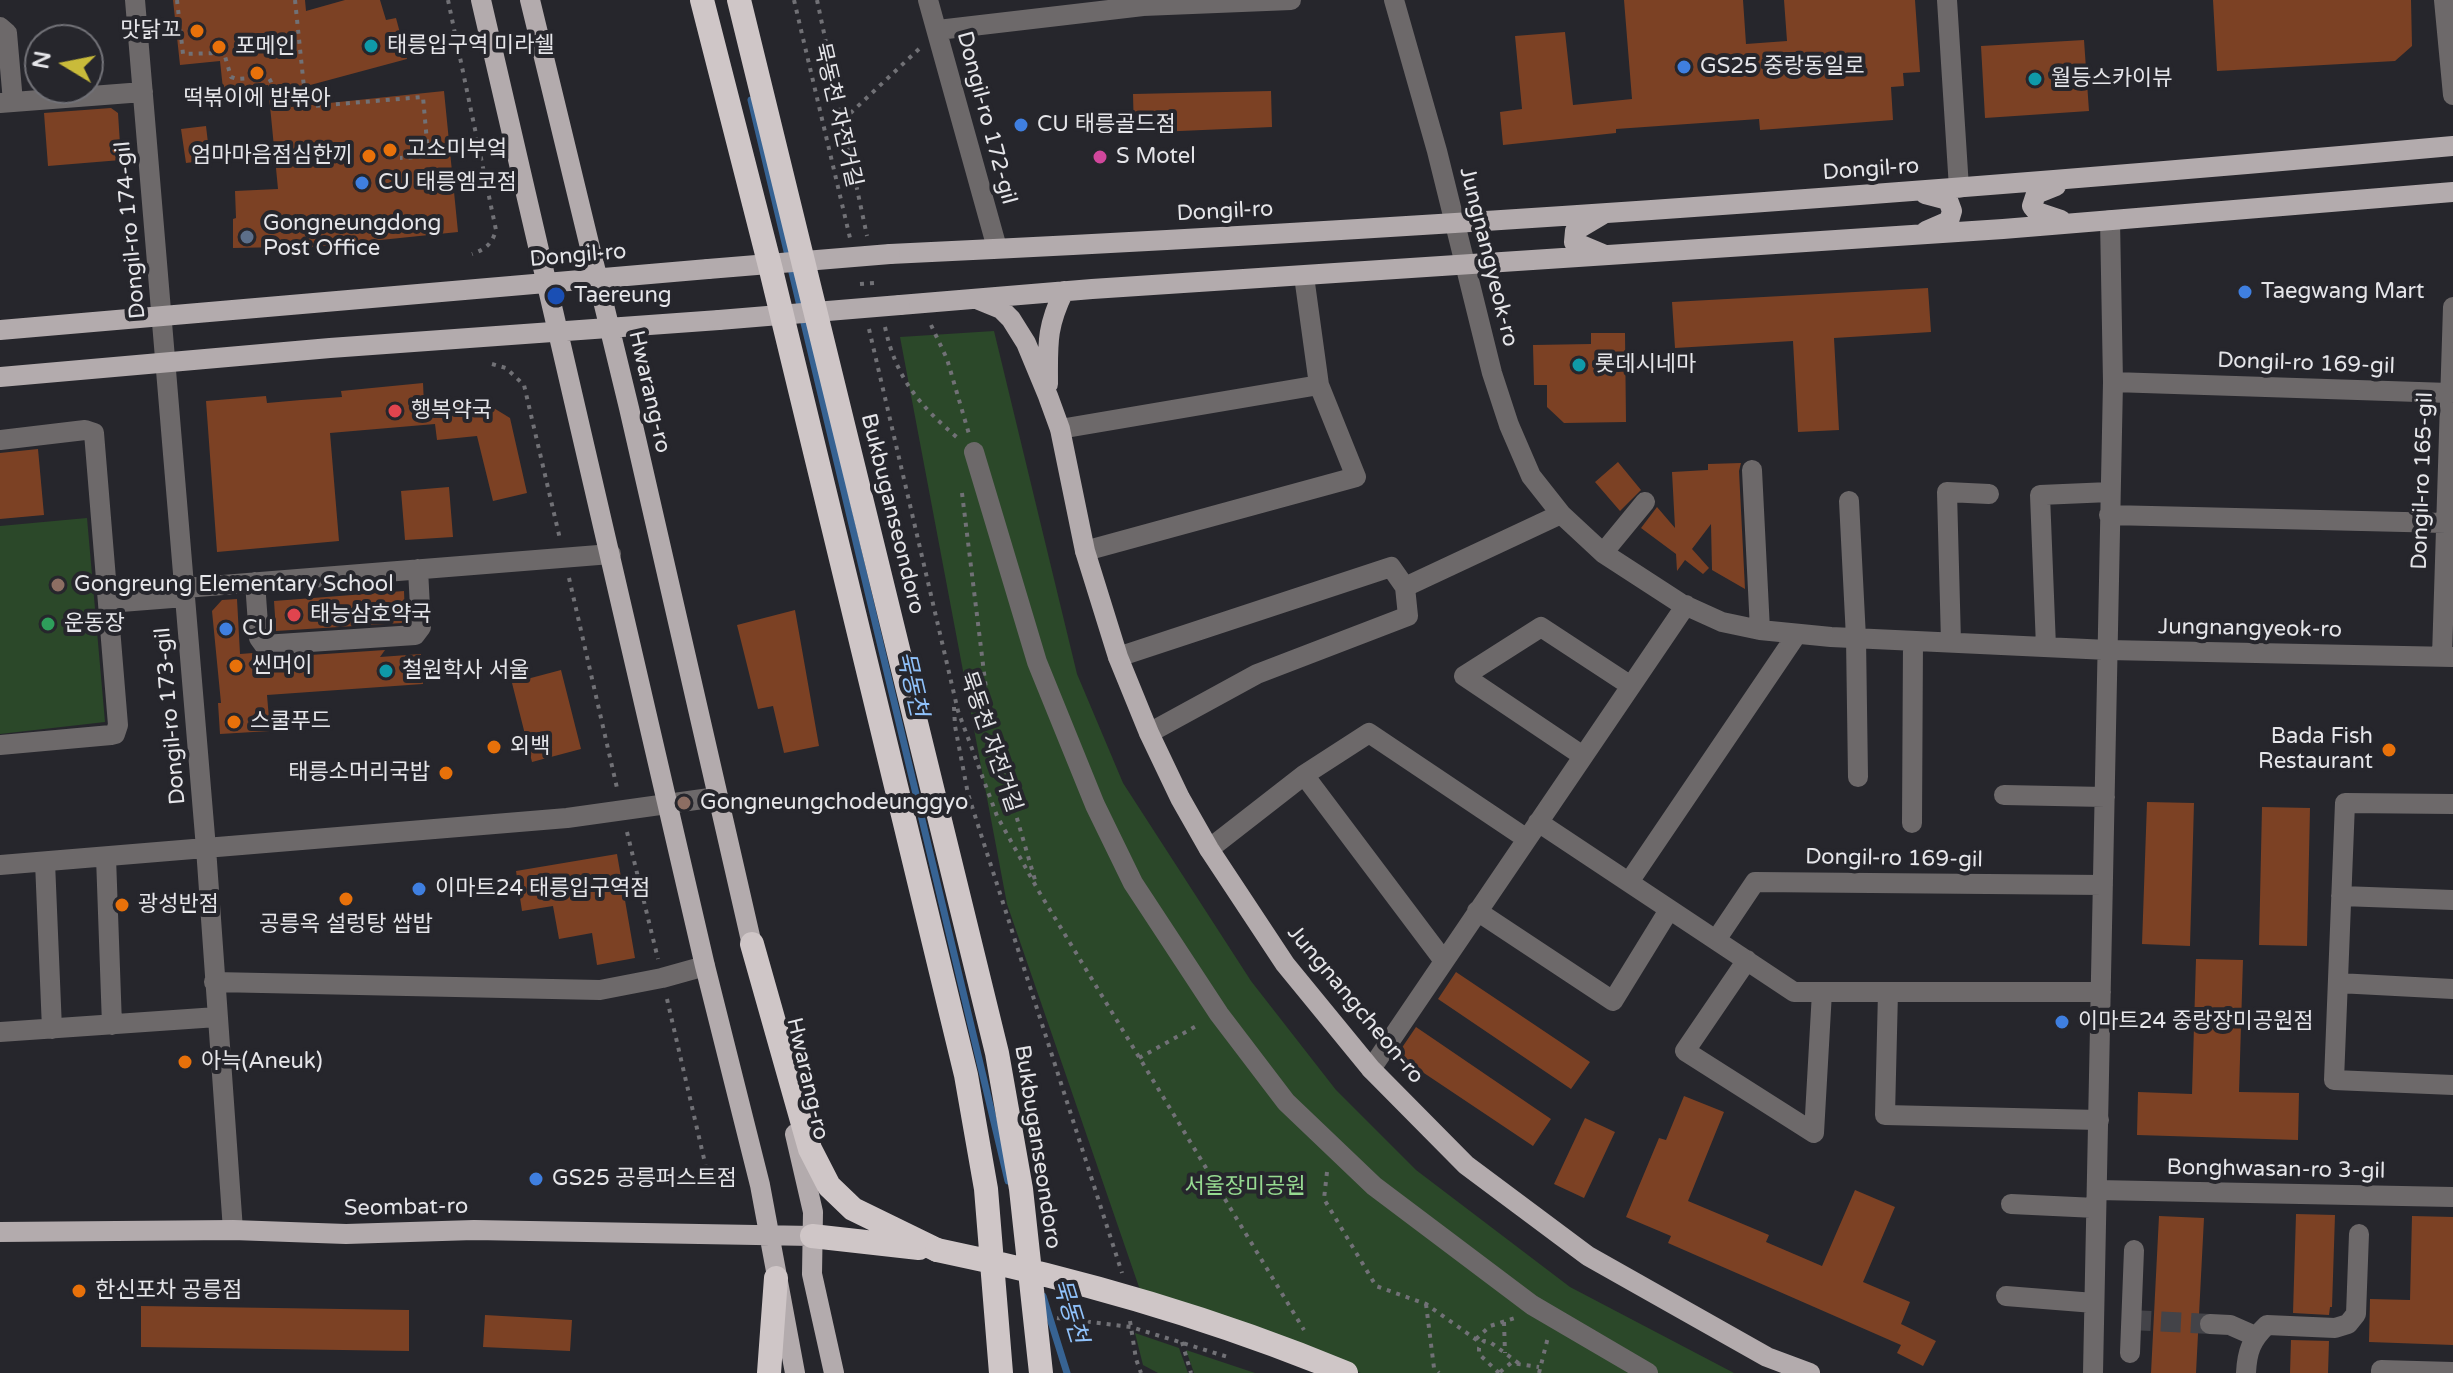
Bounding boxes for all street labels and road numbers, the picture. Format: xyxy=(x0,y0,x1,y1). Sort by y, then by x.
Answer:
street label: Dongil-ro 172-gil xyxy=(950,29,1022,207)
street label: 묵동천 자전거길 xyxy=(808,40,866,190)
street label: Dongil-ro 174-gil xyxy=(110,140,152,320)
street label: Dongil-ro xyxy=(1822,153,1920,187)
street label: Jungnangyeok-ro xyxy=(1453,165,1523,349)
street label: Dongil-ro xyxy=(1176,196,1274,228)
street label: Dongil-ro xyxy=(529,239,627,273)
street label: Hwarang-ro xyxy=(622,328,676,456)
street label: Dongil-ro 169-gil xyxy=(2217,348,2395,380)
street label: Dongil-ro 165-gil xyxy=(2407,392,2439,570)
street label: Bukbuganseondoro xyxy=(854,411,930,617)
street label: Jungnangyeok-ro xyxy=(2158,614,2342,644)
street label: Dongil-ro 173-gil xyxy=(150,626,192,806)
street label: 묵동천 자전거길 xyxy=(954,668,1026,816)
street label: Dongil-ro 169-gil xyxy=(1805,844,1983,874)
street label: Jungnangcheon-ro xyxy=(1281,920,1429,1090)
street label: Hwarang-ro xyxy=(780,1015,834,1143)
street label: Bukbuganseondoro xyxy=(1008,1043,1066,1251)
street label: Bonghwasan-ro 3-gil xyxy=(2166,1155,2386,1185)
street label: Seombat-ro xyxy=(344,1194,468,1222)

